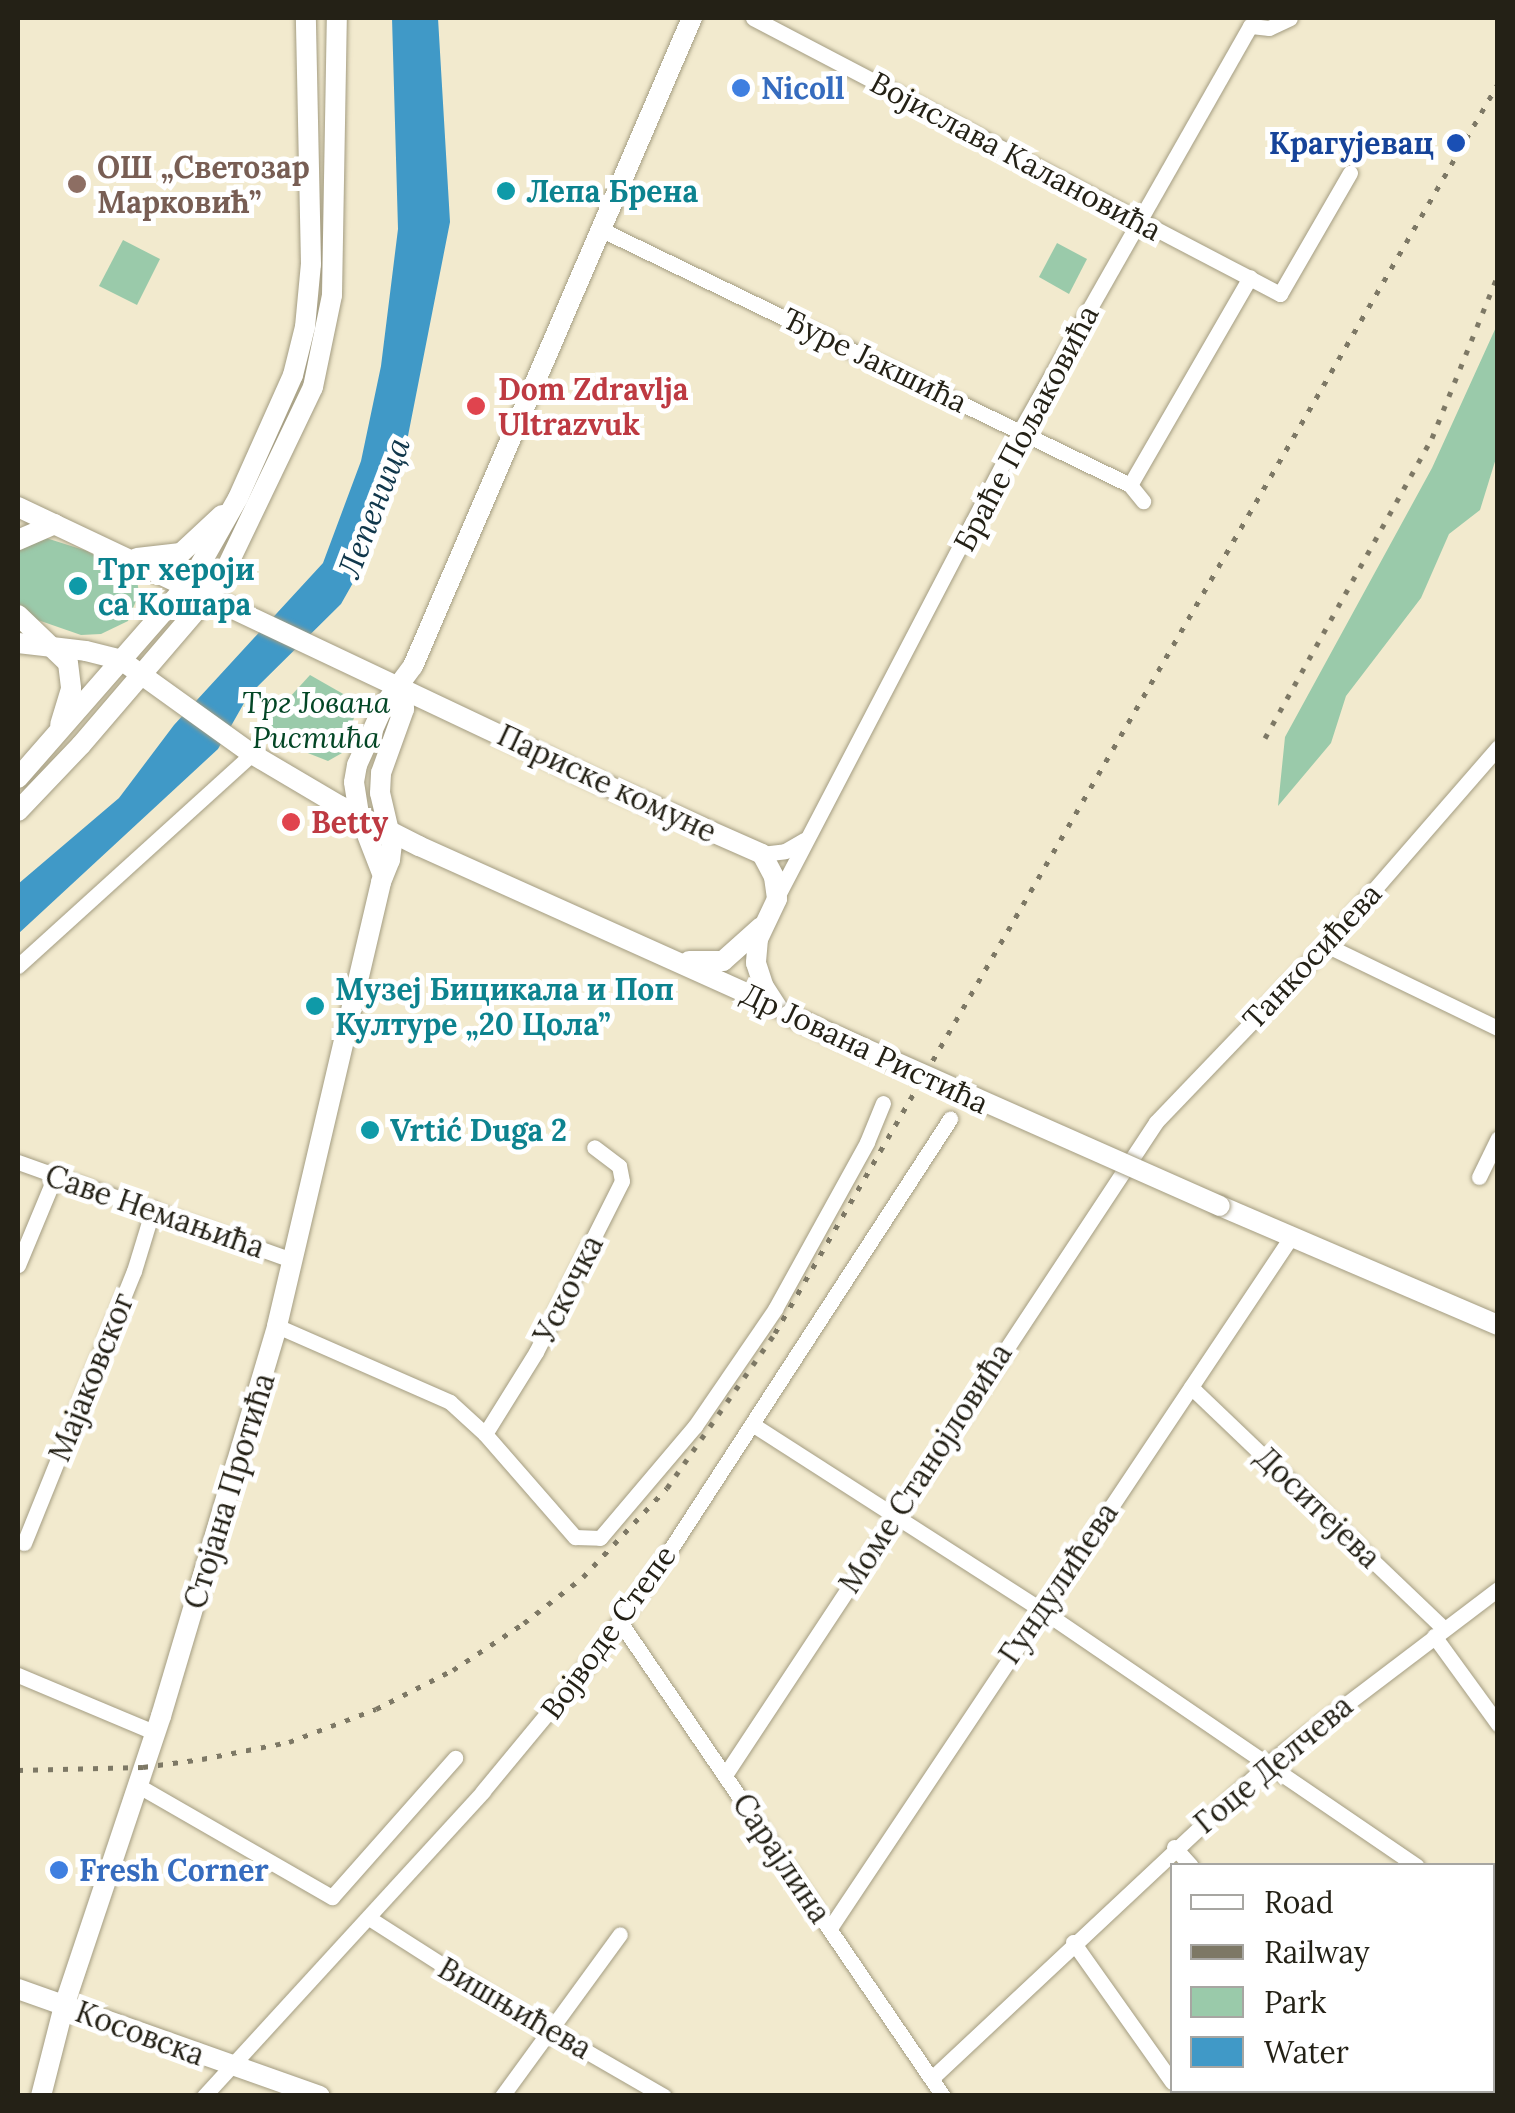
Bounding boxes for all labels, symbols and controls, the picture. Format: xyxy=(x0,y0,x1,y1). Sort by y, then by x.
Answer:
street label: Војислава Калановића xyxy=(864,64,1168,248)
place label: Nicoll xyxy=(761,70,844,106)
marker: Nicoll xyxy=(730,77,752,99)
place label: Крагујевац xyxy=(1269,125,1434,161)
marker: Крагујевац xyxy=(1443,130,1469,156)
place label: ОШ „Светозар Марковић” xyxy=(97,149,310,220)
marker: ОШ „Светозар Марковић” xyxy=(66,173,88,195)
place label: Лепа Брена xyxy=(526,173,698,209)
marker: Лепа Брена xyxy=(495,180,517,202)
street label: Браће Пољаковића xyxy=(946,299,1106,557)
street label: Ђуре Јакшића xyxy=(777,300,973,420)
place label: Dom Zdravlja Ultrazvuk xyxy=(498,371,689,442)
marker: Dom Zdravlja Ultrazvuk xyxy=(463,393,489,419)
water label: Лепеница xyxy=(330,432,418,584)
place label: Трг хероји са Кошара xyxy=(98,551,255,622)
marker: Трг хероји са Кошара xyxy=(67,575,89,597)
park label: Трг Јована Ристића xyxy=(242,684,390,754)
street label: Париске комуне xyxy=(492,717,722,849)
place label: Betty xyxy=(311,804,388,840)
marker: Betty xyxy=(280,811,302,833)
street label: Танкосићева xyxy=(1235,876,1389,1036)
place label: Музеј Бицикала и Поп Културе „20 Цола” xyxy=(335,971,674,1042)
street label: Др Јована Ристића xyxy=(736,975,994,1121)
marker: Музеј Бицикала и Поп Културе „20 Цола” xyxy=(304,995,326,1017)
place label: Vrtić Duga 2 xyxy=(390,1112,567,1148)
marker: Vrtić Duga 2 xyxy=(359,1119,381,1141)
street label: Саве Немањића xyxy=(41,1157,269,1265)
street label: Ускочка xyxy=(526,1229,610,1349)
street label: Мајаковског xyxy=(41,1288,141,1466)
street label: Моме Станојловића xyxy=(831,1337,1019,1599)
street label: Стојана Протића xyxy=(176,1369,282,1613)
street label: Доситејева xyxy=(1248,1439,1388,1575)
street label: Гундулићева xyxy=(991,1496,1125,1670)
street label: Војводе Степе xyxy=(533,1538,683,1726)
street label: Гоце Делчева xyxy=(1187,1687,1359,1841)
street label: Сарајлина xyxy=(726,1786,838,1930)
place label: Fresh Corner xyxy=(79,1852,269,1888)
marker: Fresh Corner xyxy=(48,1859,70,1881)
legend xyxy=(1170,1863,1495,2093)
text: Road xyxy=(1264,1883,1334,1921)
text: Railway xyxy=(1264,1933,1370,1971)
street label: Вишњићева xyxy=(432,1950,598,2066)
text: Park xyxy=(1264,1983,1326,2021)
street label: Косовска xyxy=(71,1993,209,2073)
text: Water xyxy=(1264,2033,1349,2071)

